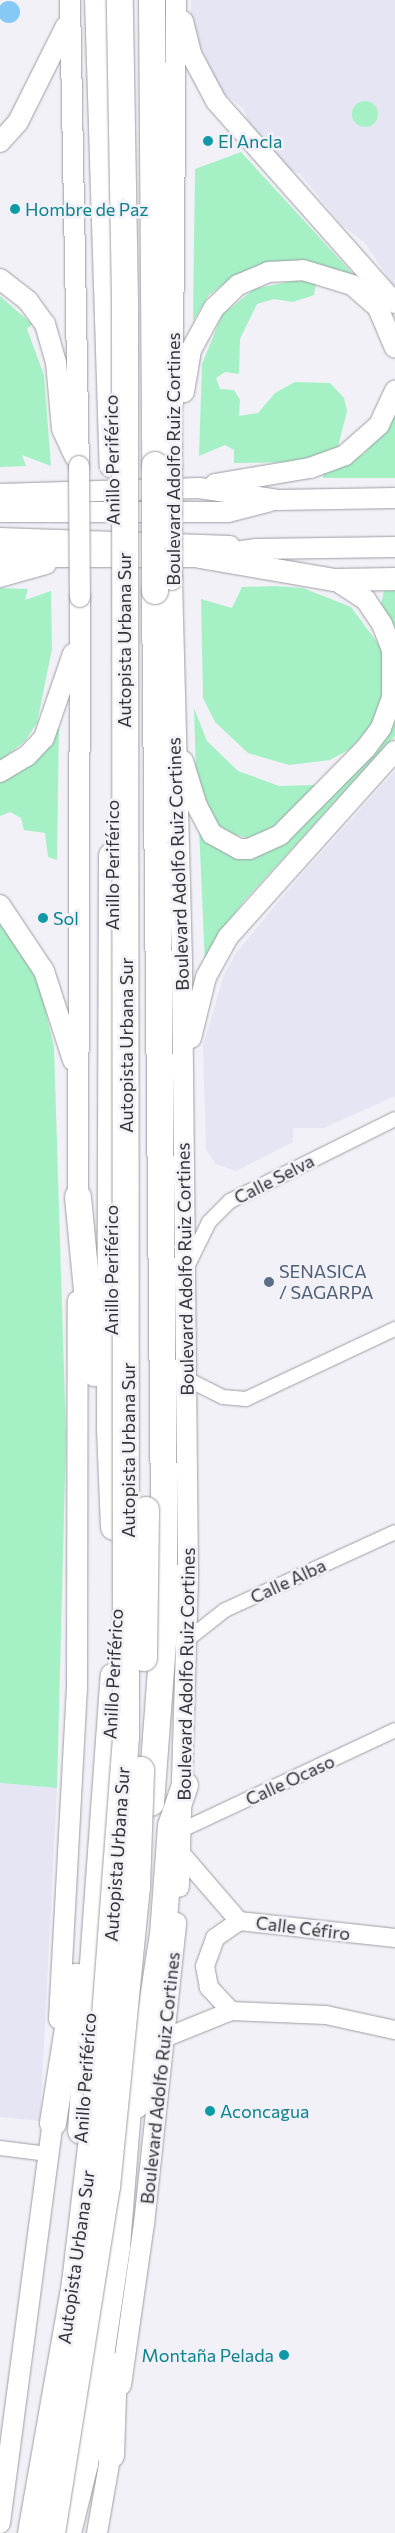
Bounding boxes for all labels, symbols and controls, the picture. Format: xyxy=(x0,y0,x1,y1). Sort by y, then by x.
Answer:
place label: El Ancla xyxy=(218,130,282,152)
marker: El Ancla xyxy=(202,135,214,147)
place label: Hombre de Paz xyxy=(25,198,148,220)
marker: Hombre de Paz xyxy=(9,203,21,215)
street label: Boulevard Adolfo Ruiz Cortines xyxy=(162,332,184,586)
street label: Anillo Periférico xyxy=(100,395,124,525)
street label: Autopista Urbana Sur xyxy=(113,552,135,728)
street label: Boulevard Adolfo Ruiz Cortines xyxy=(163,737,193,991)
street label: Anillo Periférico xyxy=(101,800,123,930)
place label: Sol xyxy=(53,907,79,929)
marker: Sol xyxy=(37,912,49,924)
street label: Autopista Urbana Sur xyxy=(115,957,137,1133)
street label: Boulevard Adolfo Ruiz Cortines xyxy=(172,1142,198,1396)
street label: Calle Selva xyxy=(230,1150,318,1208)
street label: Anillo Periférico xyxy=(100,1205,122,1335)
place label: SENASICA / SAGARPA xyxy=(279,1261,373,1304)
marker: SENASICA / SAGARPA xyxy=(263,1276,275,1288)
street label: Autopista Urbana Sur xyxy=(117,1362,139,1538)
street label: Boulevard Adolfo Ruiz Cortines xyxy=(173,1547,199,1801)
street label: Calle Alba xyxy=(247,1554,329,1608)
street label: Anillo Periférico xyxy=(99,1608,127,1740)
street label: Calle Ocaso xyxy=(242,1750,338,1810)
street label: Autopista Urbana Sur xyxy=(100,1766,134,1942)
street label: Calle Céfiro xyxy=(255,1911,351,1945)
street label: Boulevard Adolfo Ruiz Cortines xyxy=(136,1951,184,2205)
street label: Anillo Periférico xyxy=(70,2012,100,2144)
place label: Aconcagua xyxy=(220,2100,310,2122)
marker: Aconcagua xyxy=(204,2105,216,2117)
street label: Autopista Urbana Sur xyxy=(53,2169,99,2345)
place label: Montaña Pelada xyxy=(142,2344,274,2366)
marker: Montaña Pelada xyxy=(278,2349,290,2361)

